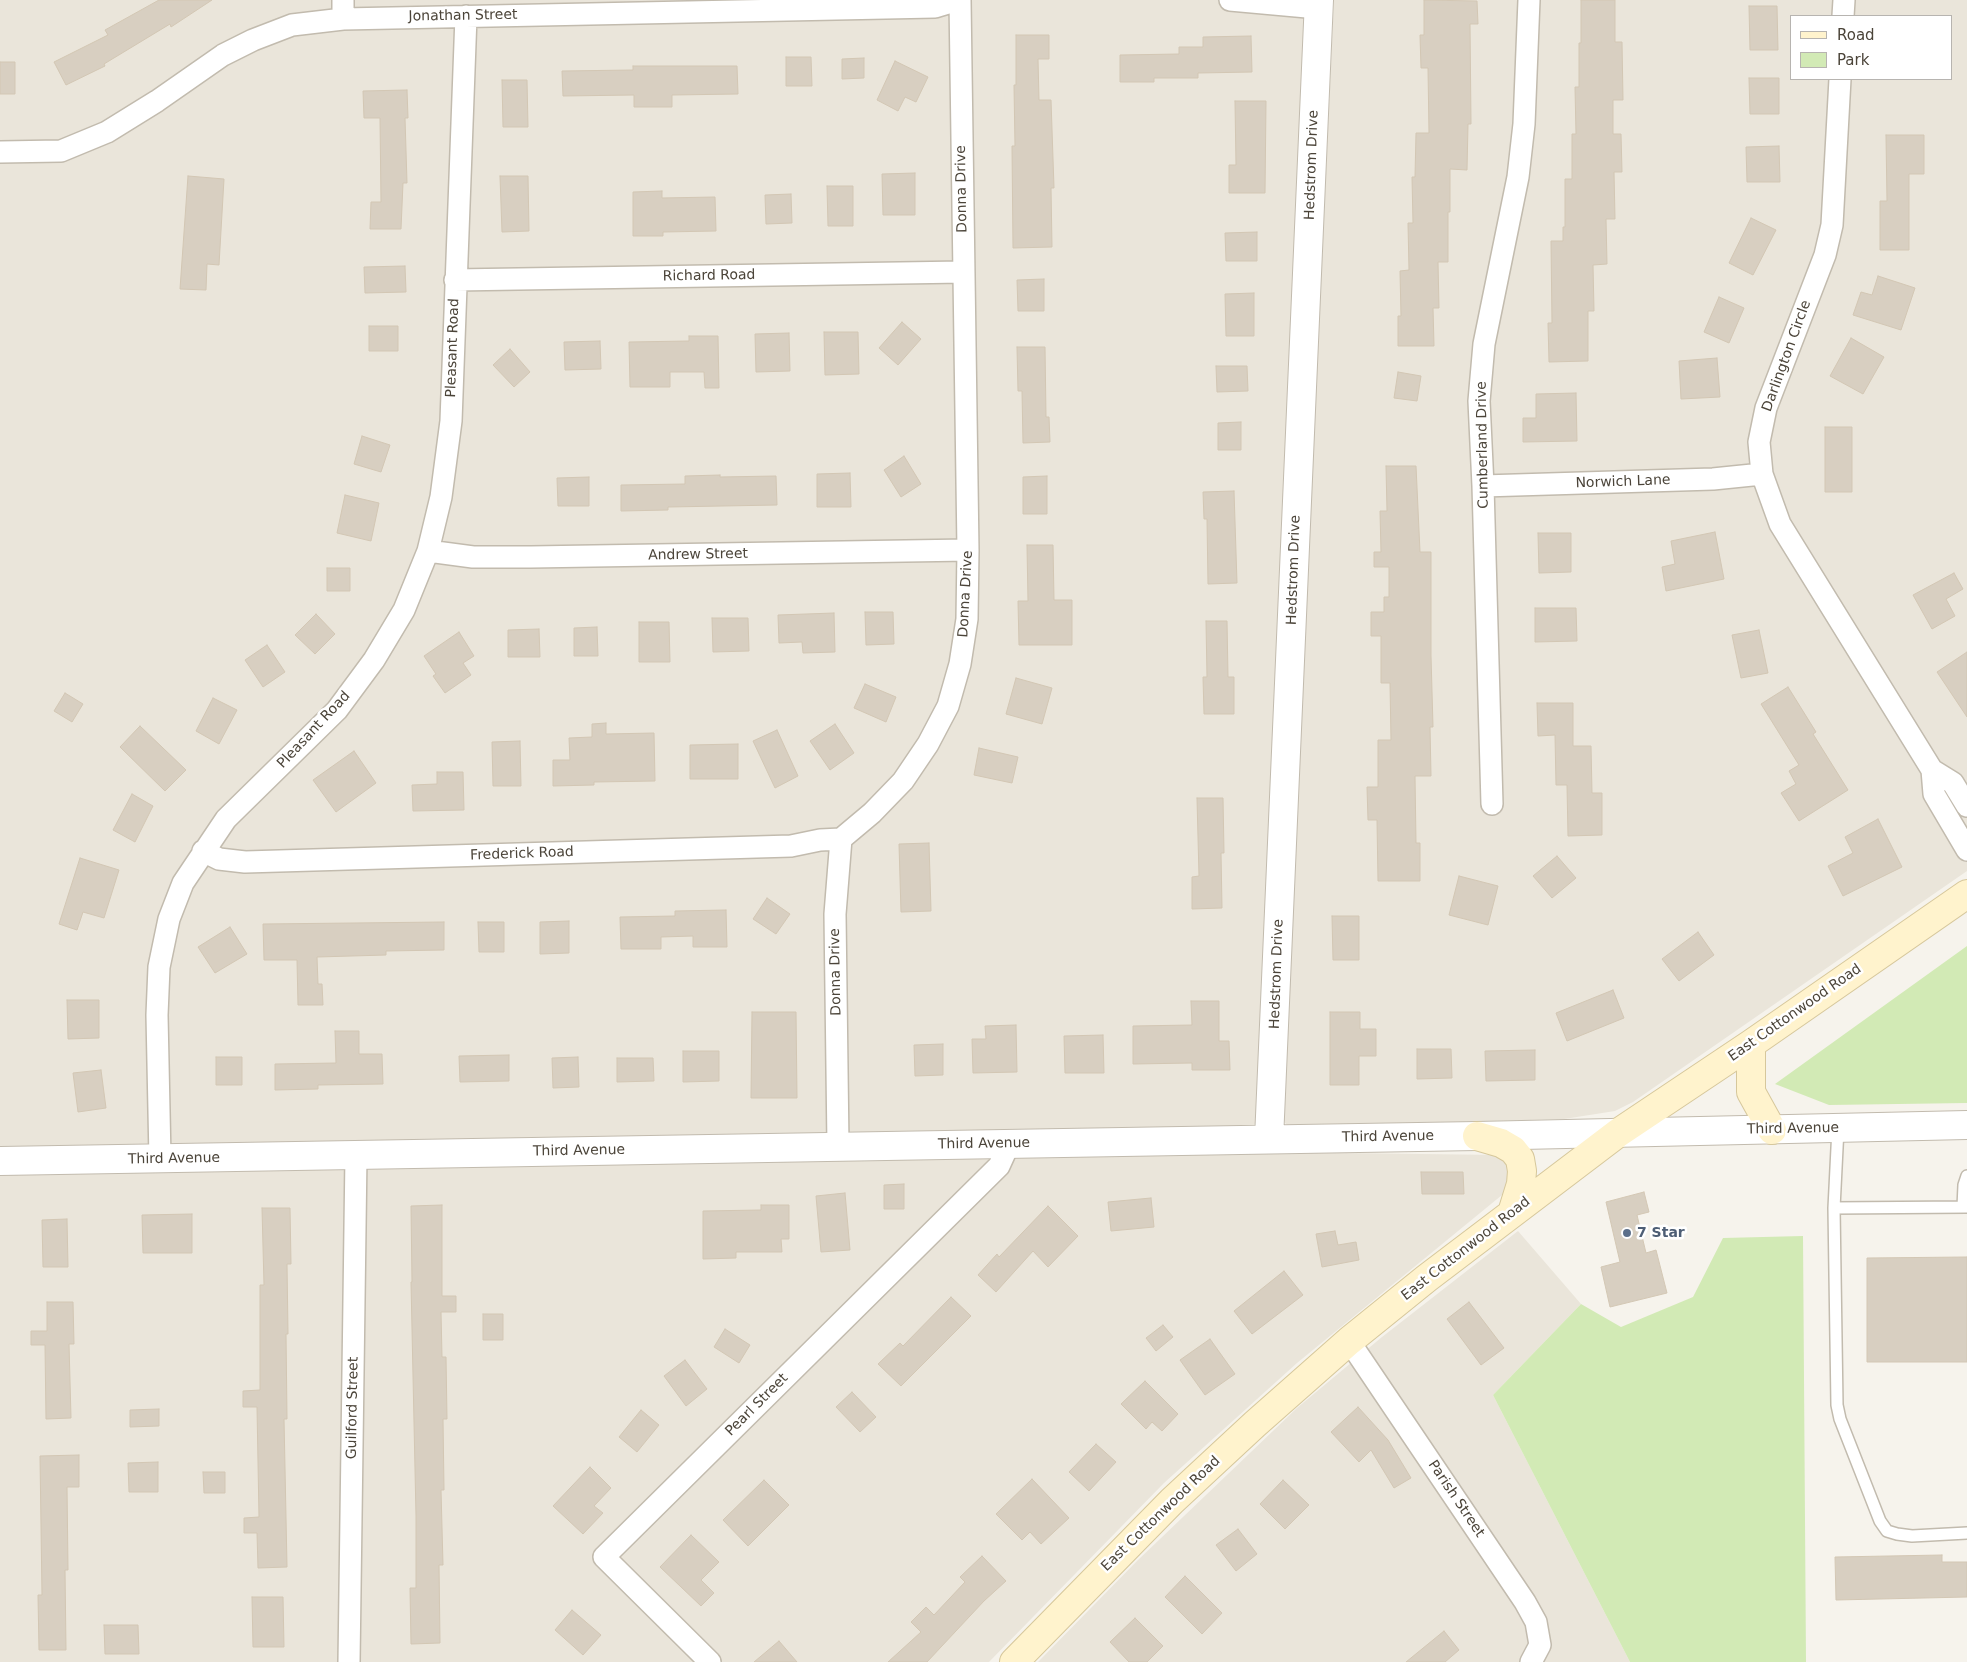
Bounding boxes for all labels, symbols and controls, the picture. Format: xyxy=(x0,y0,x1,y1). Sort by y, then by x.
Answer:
street label: Jonathan Street xyxy=(408,7,518,25)
legend xyxy=(1790,15,1952,80)
text: Road xyxy=(1837,26,1875,44)
text: Park xyxy=(1837,51,1869,69)
street label: Hedstrom Drive xyxy=(1302,110,1322,220)
street label: Donna Drive xyxy=(953,145,971,233)
street label: Richard Road xyxy=(662,267,756,285)
street label: Pleasant Road xyxy=(443,298,463,398)
street label: Darlington Circle xyxy=(1759,298,1815,414)
street label: Cumberland Drive xyxy=(1473,381,1493,509)
street label: Norwich Lane xyxy=(1575,472,1671,492)
street label: Hedstrom Drive xyxy=(1284,515,1304,625)
street label: Andrew Street xyxy=(648,546,748,564)
street label: Donna Drive xyxy=(955,550,977,638)
street label: Pleasant Road xyxy=(274,688,354,772)
street label: Frederick Road xyxy=(470,844,574,864)
street label: Hedstrom Drive xyxy=(1267,919,1287,1029)
street label: Donna Drive xyxy=(827,928,845,1016)
street label: East Cottonwood Road xyxy=(1725,961,1865,1065)
street label: Third Avenue xyxy=(1747,1120,1839,1138)
street label: Third Avenue xyxy=(1342,1128,1434,1146)
street label: Third Avenue xyxy=(938,1135,1030,1153)
street label: Third Avenue xyxy=(533,1142,625,1160)
street label: Third Avenue xyxy=(128,1150,220,1168)
street label: East Cottonwood Road xyxy=(1398,1194,1534,1304)
place label: 7 Star xyxy=(1637,1225,1685,1241)
marker: 7 Star xyxy=(1621,1227,1633,1239)
street label: Guilford Street xyxy=(344,1357,362,1459)
street label: Pearl Street xyxy=(722,1370,792,1440)
street label: East Cottonwood Road xyxy=(1098,1453,1224,1575)
street label: Parish Street xyxy=(1424,1457,1488,1541)

